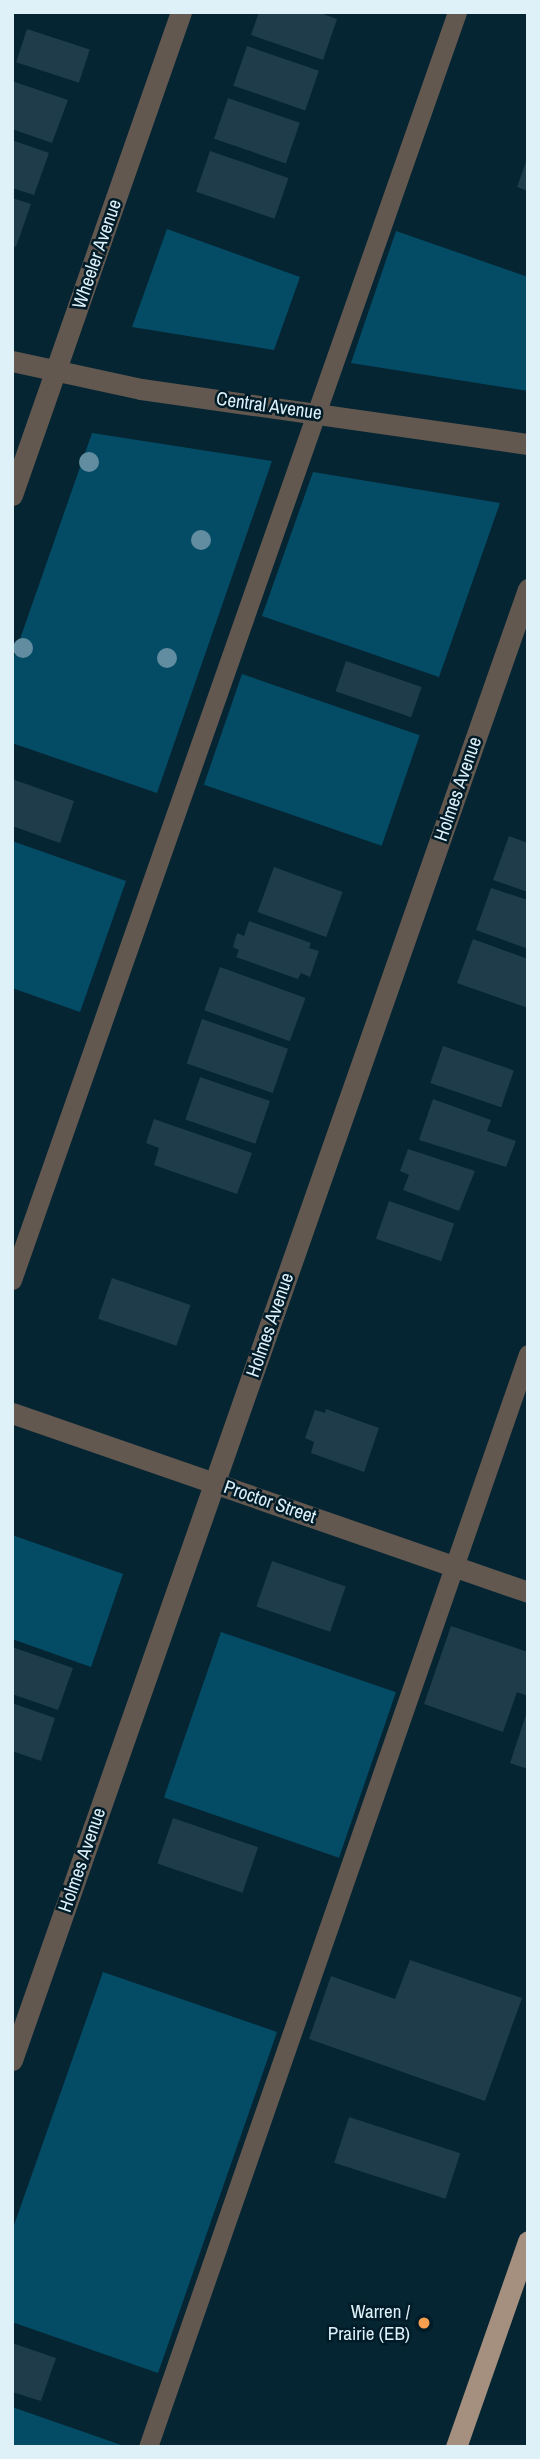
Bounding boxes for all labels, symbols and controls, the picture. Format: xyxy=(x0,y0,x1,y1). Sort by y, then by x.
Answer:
street label: Wheeler Avenue xyxy=(68,196,126,312)
street label: Central Avenue xyxy=(214,387,324,425)
street label: Holmes Avenue xyxy=(429,733,487,845)
street label: Holmes Avenue xyxy=(241,1269,299,1381)
street label: Proctor Street xyxy=(221,1476,319,1528)
street label: Holmes Avenue xyxy=(53,1804,111,1916)
place label: Warren / Prairie (EB) xyxy=(328,2301,410,2345)
marker: Warren / Prairie (EB) xyxy=(416,2315,432,2331)

